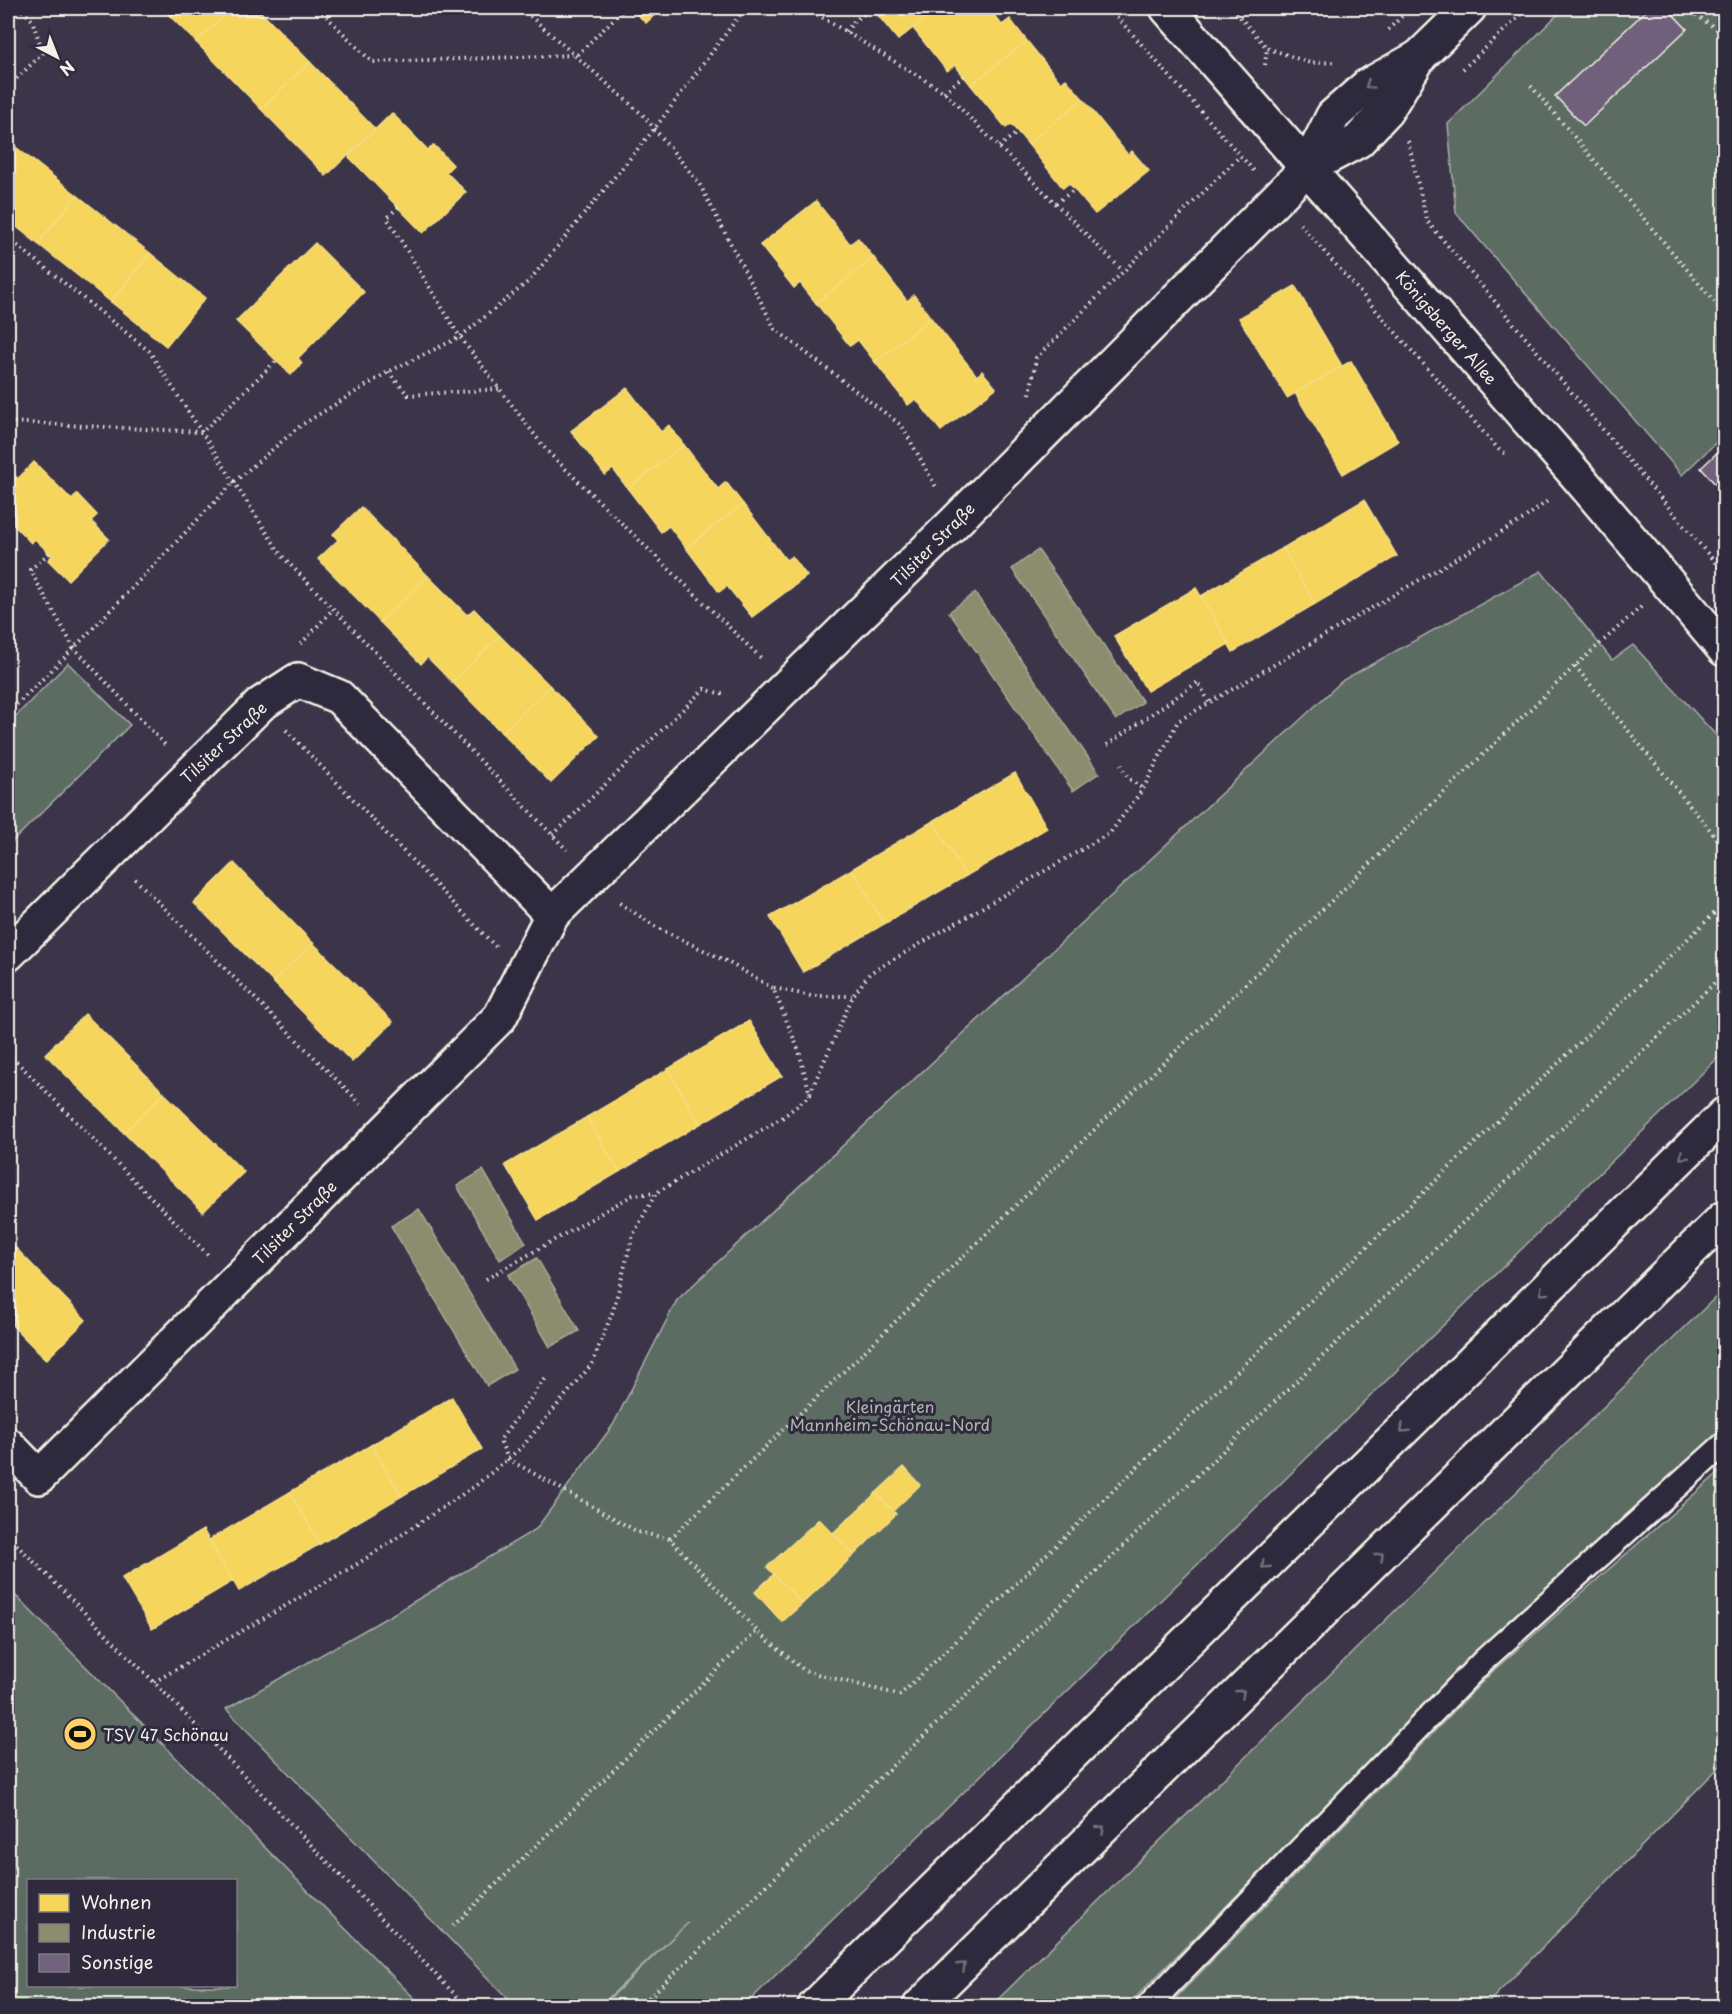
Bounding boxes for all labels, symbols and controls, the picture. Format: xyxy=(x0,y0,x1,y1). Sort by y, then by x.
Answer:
north arrow xyxy=(27,27,87,87)
text: N xyxy=(55,56,80,82)
one-way arrow xyxy=(1365,78,1376,89)
street label: Königsberger Allee xyxy=(1391,265,1504,389)
street label: Tilsiter Straße xyxy=(884,496,980,592)
street label: Tilsiter Straße xyxy=(174,696,272,788)
one-way arrow xyxy=(1679,1149,1689,1160)
street label: Tilsiter Straße xyxy=(246,1174,342,1270)
one-way arrow xyxy=(1540,1285,1551,1296)
park label: Kleingärten Mannheim-Schönau-Nord xyxy=(790,1394,990,1436)
one-way arrow xyxy=(1401,1422,1411,1433)
one-way arrow xyxy=(1373,1552,1383,1563)
one-way arrow xyxy=(1261,1558,1272,1569)
one-way arrow xyxy=(1233,1689,1244,1700)
sports icon: TSV 47 Schönau xyxy=(62,1716,98,1752)
place label: TSV 47 Schönau xyxy=(103,1722,229,1746)
one-way arrow xyxy=(1095,1825,1105,1836)
legend xyxy=(27,1879,237,1987)
text: Wohnen xyxy=(81,1888,152,1915)
text: Industrie xyxy=(81,1918,156,1945)
text: Sonstige xyxy=(81,1948,153,1975)
one-way arrow xyxy=(955,1962,966,1973)

